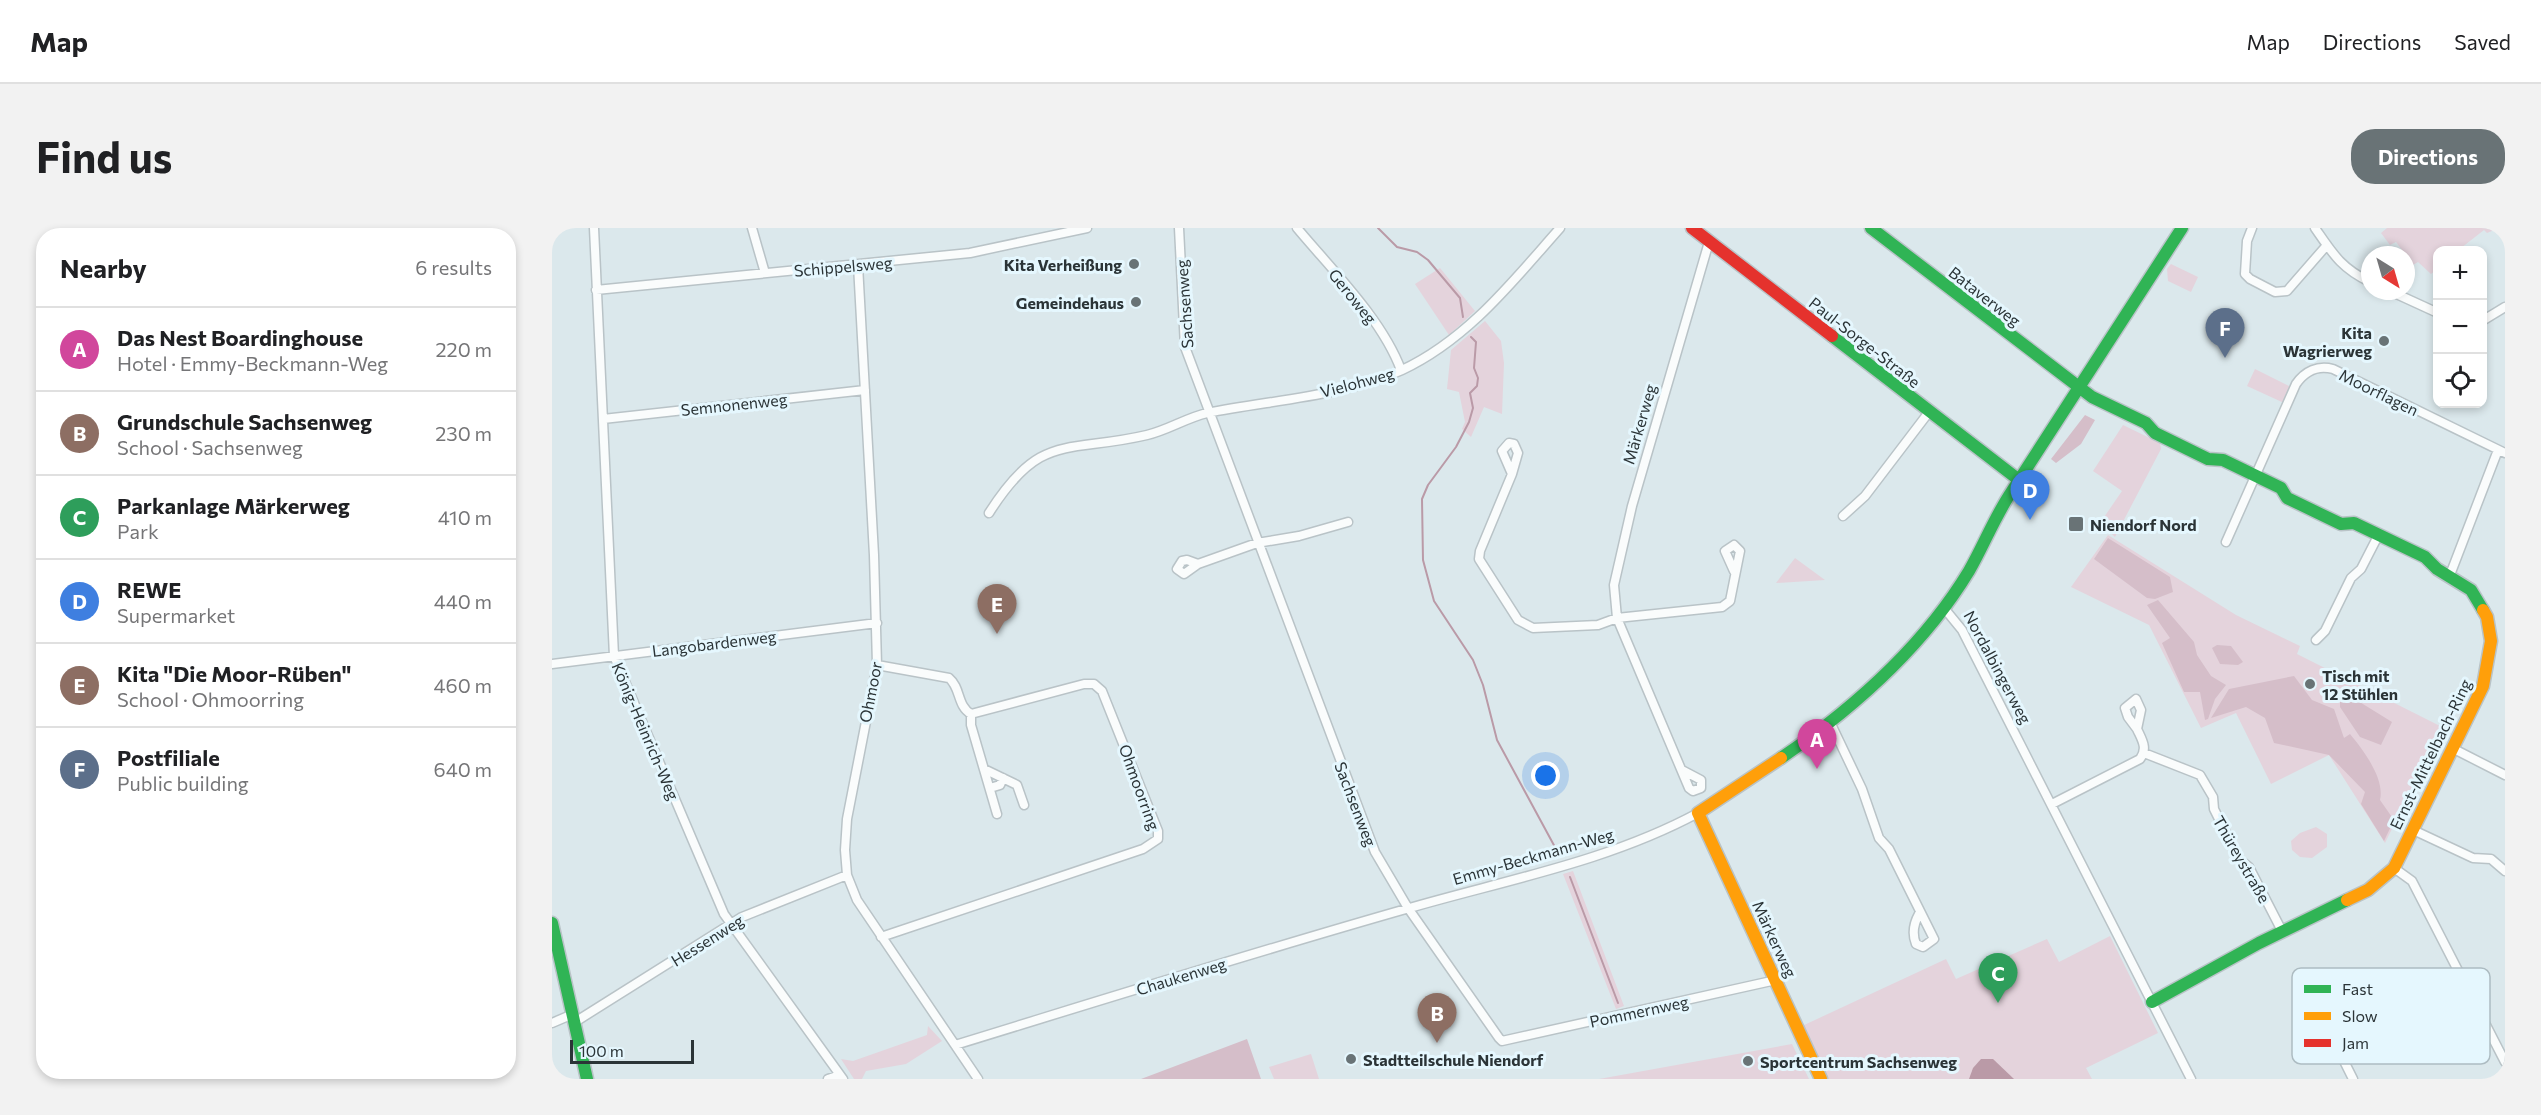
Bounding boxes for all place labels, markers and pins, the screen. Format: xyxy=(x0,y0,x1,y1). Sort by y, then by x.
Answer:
place label: Kita Verheißung xyxy=(1004,255,1122,274)
marker: Kita Verheißung xyxy=(1127,257,1141,271)
place label: Gemeindehaus xyxy=(1016,293,1124,312)
marker: Gemeindehaus xyxy=(1129,295,1143,309)
pin: F xyxy=(2206,308,2244,358)
place label: Kita Wagrierweg xyxy=(2283,323,2372,360)
marker: Kita Wagrierweg xyxy=(2377,334,2391,348)
pin: D xyxy=(2010,470,2050,520)
marker: Niendorf Nord xyxy=(2067,515,2085,533)
place label: Niendorf Nord xyxy=(2090,515,2197,534)
pin: E xyxy=(978,584,1016,634)
place label: Tisch mit 12 Stühlen xyxy=(2322,666,2398,703)
marker: Tisch mit 12 Stühlen xyxy=(2303,677,2317,691)
pin: A xyxy=(1798,720,1836,769)
pin: C xyxy=(1978,954,2018,1003)
pin: B xyxy=(1418,994,1456,1043)
place label: Stadtteilschule Niendorf xyxy=(1363,1050,1544,1069)
marker: Stadtteilschule Niendorf xyxy=(1344,1052,1358,1066)
place label: Sportcentrum Sachsenweg xyxy=(1760,1052,1957,1071)
marker: Sportcentrum Sachsenweg xyxy=(1741,1054,1755,1068)

